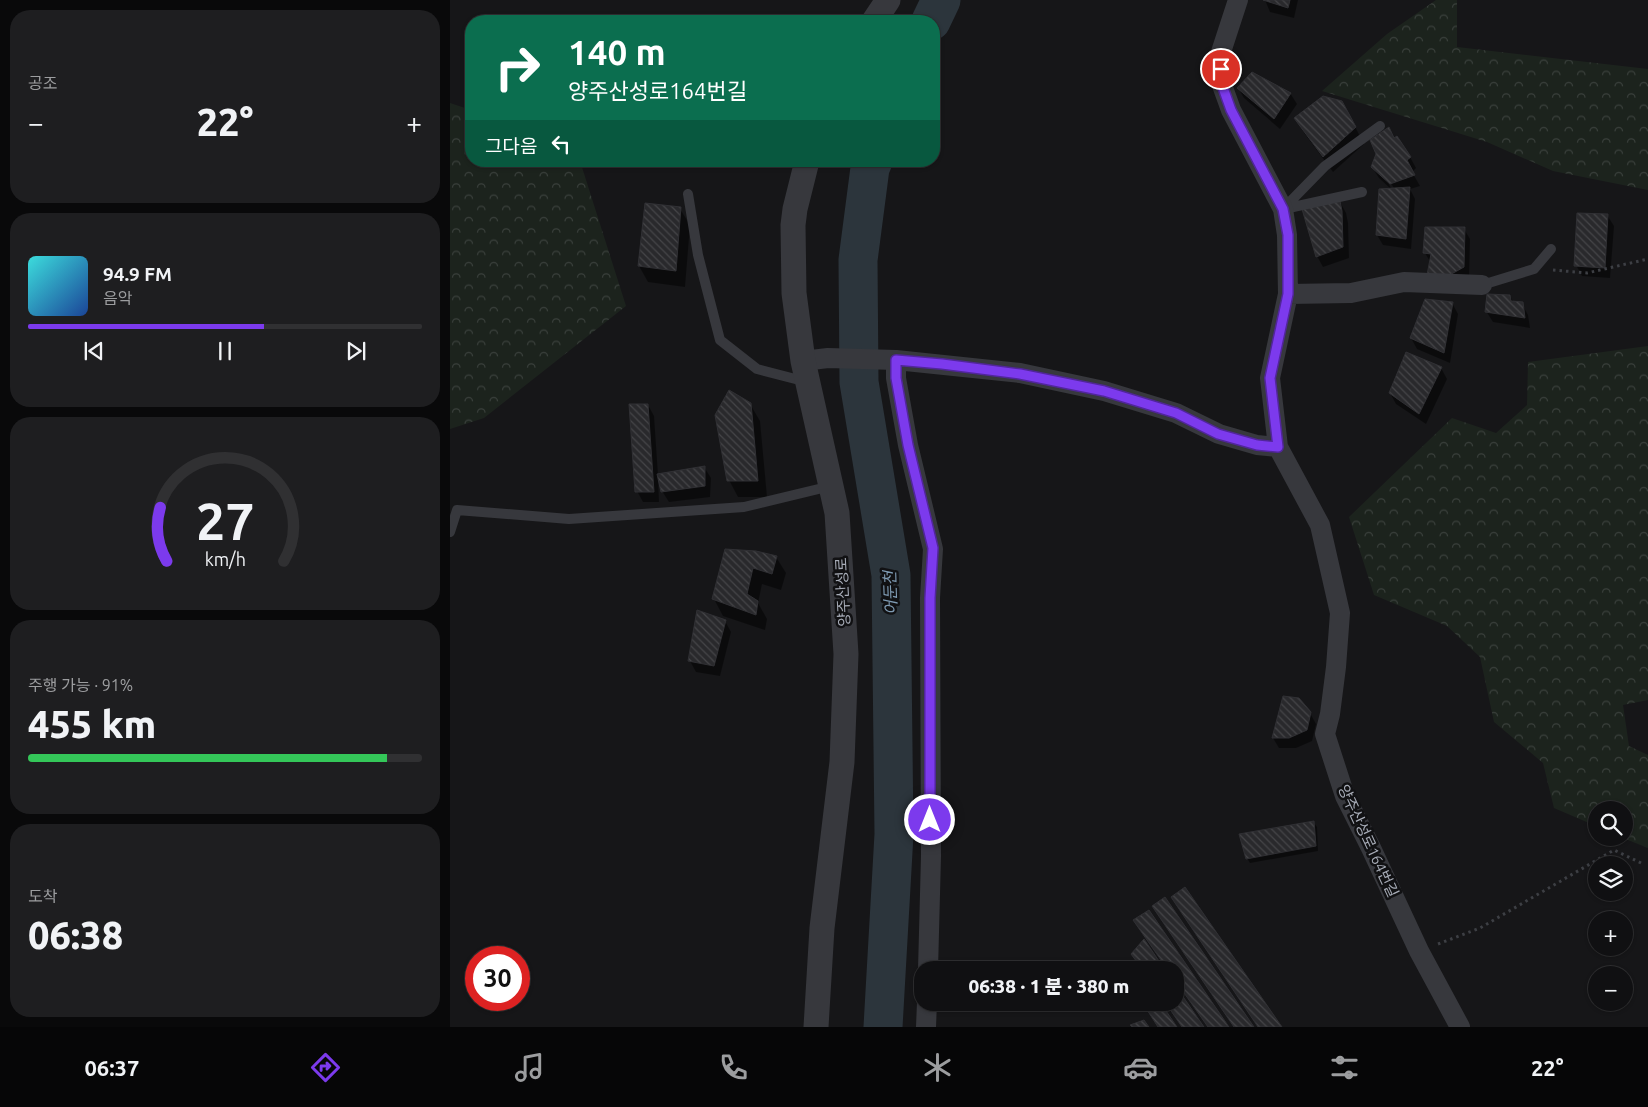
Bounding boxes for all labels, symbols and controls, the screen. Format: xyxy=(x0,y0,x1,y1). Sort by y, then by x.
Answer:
text: 140 m xyxy=(568,32,666,72)
icon: right xyxy=(485,35,550,100)
pin xyxy=(1200,48,1242,90)
icon: arrive xyxy=(1207,55,1235,83)
text: 공조 xyxy=(28,74,57,92)
text: 양주산성로164번길 xyxy=(568,78,747,103)
text: 22° xyxy=(197,101,253,143)
text: − xyxy=(28,107,44,138)
text: + xyxy=(406,107,422,138)
icon: left xyxy=(547,130,575,158)
text: 그다음 xyxy=(485,135,537,157)
text: 94.9 FM xyxy=(103,263,172,285)
text: 음악 xyxy=(103,289,132,307)
icon: previous xyxy=(80,337,108,365)
icon: pause xyxy=(211,337,239,365)
icon: next xyxy=(342,337,370,365)
text: 27 xyxy=(196,492,254,550)
text: km/h xyxy=(204,549,246,569)
street label: 양주산성로 xyxy=(832,557,853,627)
water label: 어둔천 xyxy=(880,568,900,615)
text: 주행 가능 · 91% xyxy=(28,676,133,694)
text: 455 km xyxy=(28,703,156,745)
street label: 양주산성로164번길 xyxy=(1335,782,1402,900)
position arrow xyxy=(903,793,955,845)
map controls xyxy=(1588,801,1633,1011)
button: search xyxy=(1588,801,1633,846)
button: layers xyxy=(1588,856,1633,901)
text: 도착 xyxy=(28,887,57,905)
button: + xyxy=(1588,911,1633,956)
text: 06:38 xyxy=(28,914,123,956)
speed limit sign: 30 xyxy=(465,946,530,1011)
button: − xyxy=(1588,966,1633,1011)
text: 06:38 · 1 분 · 380 m xyxy=(969,975,1129,997)
icon: directions xyxy=(308,1050,343,1085)
icon: music xyxy=(512,1050,547,1085)
icon: phone xyxy=(716,1050,751,1085)
icon: climate xyxy=(920,1050,955,1085)
icon: car xyxy=(1123,1050,1158,1085)
icon: filters xyxy=(1327,1050,1362,1085)
text: 06:37 xyxy=(84,1055,139,1080)
text: 22° xyxy=(1531,1055,1564,1080)

